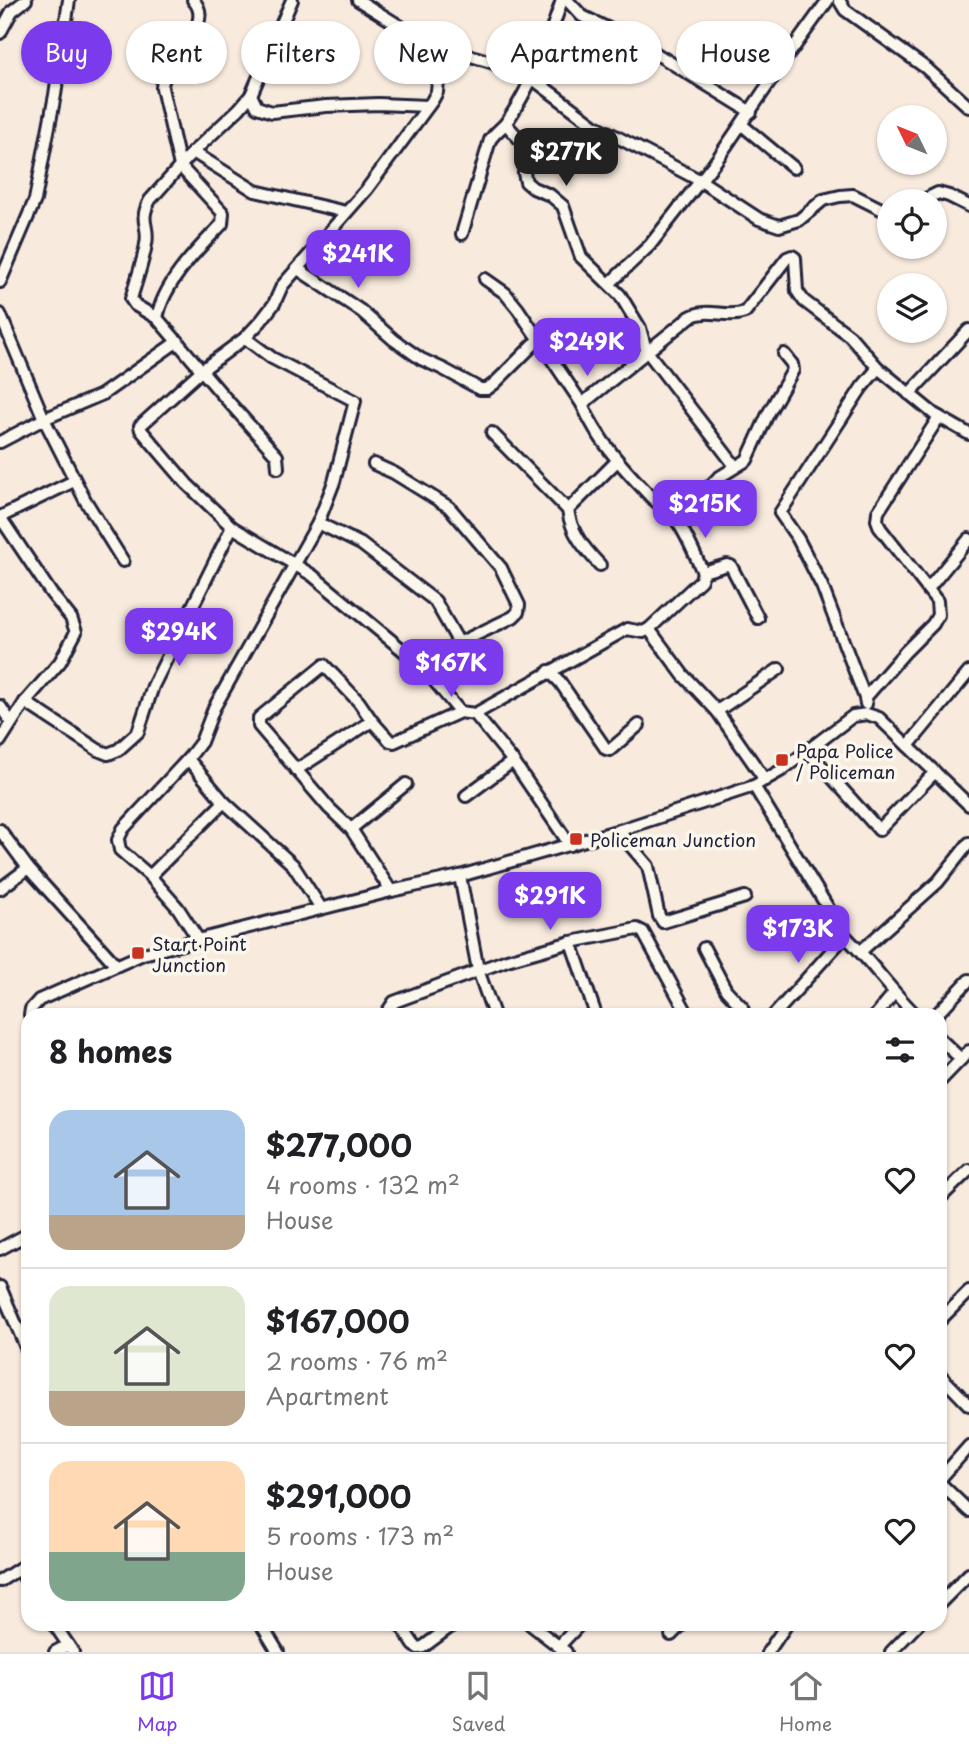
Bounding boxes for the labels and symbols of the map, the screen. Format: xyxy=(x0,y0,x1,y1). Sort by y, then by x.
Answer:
north arrow xyxy=(877,105,947,175)
pin: $277K xyxy=(517,128,615,188)
pin: $241K xyxy=(309,230,407,290)
pin: $249K xyxy=(538,318,636,378)
pin: $215K xyxy=(656,480,754,540)
pin: $294K xyxy=(130,608,228,668)
pin: $167K xyxy=(402,640,500,699)
place label: Papa Police / Policeman xyxy=(796,737,895,785)
marker: Papa Police / Policeman xyxy=(774,752,790,768)
place label: Policeman Junction xyxy=(590,826,756,853)
marker: Policeman Junction xyxy=(568,831,584,847)
pin: $291K xyxy=(501,872,599,932)
pin: $173K xyxy=(749,906,847,965)
place label: Start Point Junction xyxy=(152,930,247,978)
marker: Start Point Junction xyxy=(130,945,146,961)

